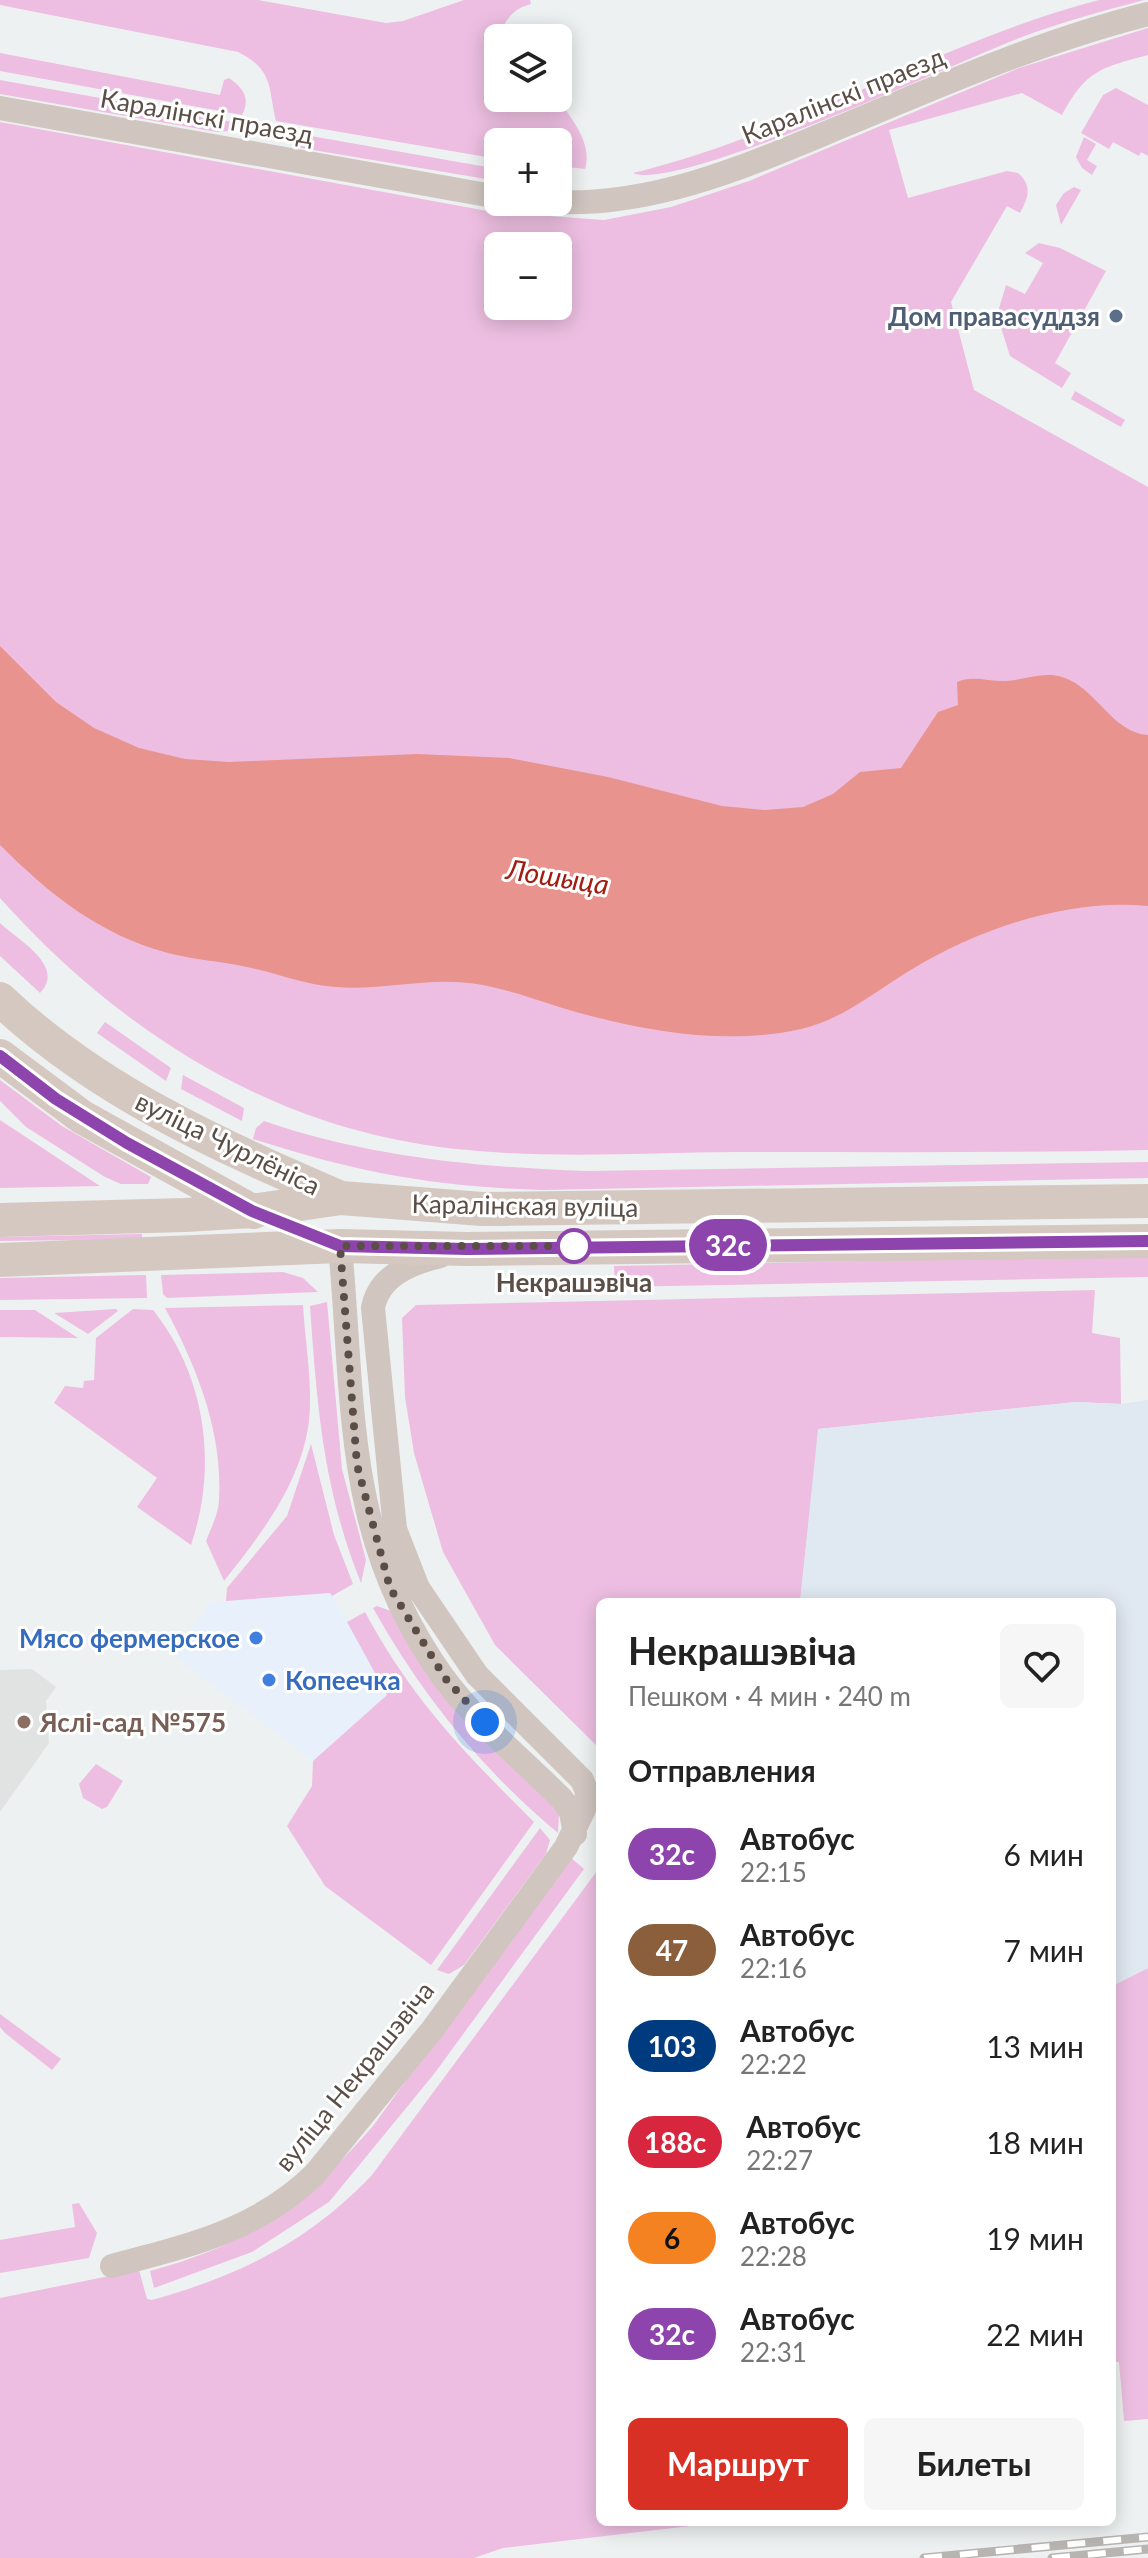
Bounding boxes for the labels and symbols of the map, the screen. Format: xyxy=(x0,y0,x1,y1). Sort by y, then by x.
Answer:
street label: Каралінскі праезд xyxy=(737,40,949,150)
street label: Каралінскі праезд xyxy=(98,81,316,151)
place label: Дом правасуддзя xyxy=(888,300,1100,332)
marker: Дом правасуддзя xyxy=(1107,307,1125,325)
water label: Лошыца xyxy=(502,851,612,901)
street label: вуліца Чурлёніса xyxy=(131,1085,325,1201)
street label: Каралінская вуліца xyxy=(411,1187,639,1223)
line badge: 32с xyxy=(682,1219,774,1271)
marker: Некрашэвіча xyxy=(557,1229,591,1263)
place label: Некрашэвіча xyxy=(496,1266,652,1298)
place label: Мясо фермерское xyxy=(19,1622,240,1654)
marker: Мясо фермерское xyxy=(247,1629,265,1647)
place label: Копеечка xyxy=(285,1664,401,1696)
marker: Копеечка xyxy=(260,1671,278,1689)
your location xyxy=(465,1702,505,1742)
place label: Яслі-сад №575 xyxy=(39,1706,226,1738)
marker: Яслі-сад №575 xyxy=(15,1713,33,1731)
street label: вуліца Некрашэвіча xyxy=(268,1975,440,2177)

